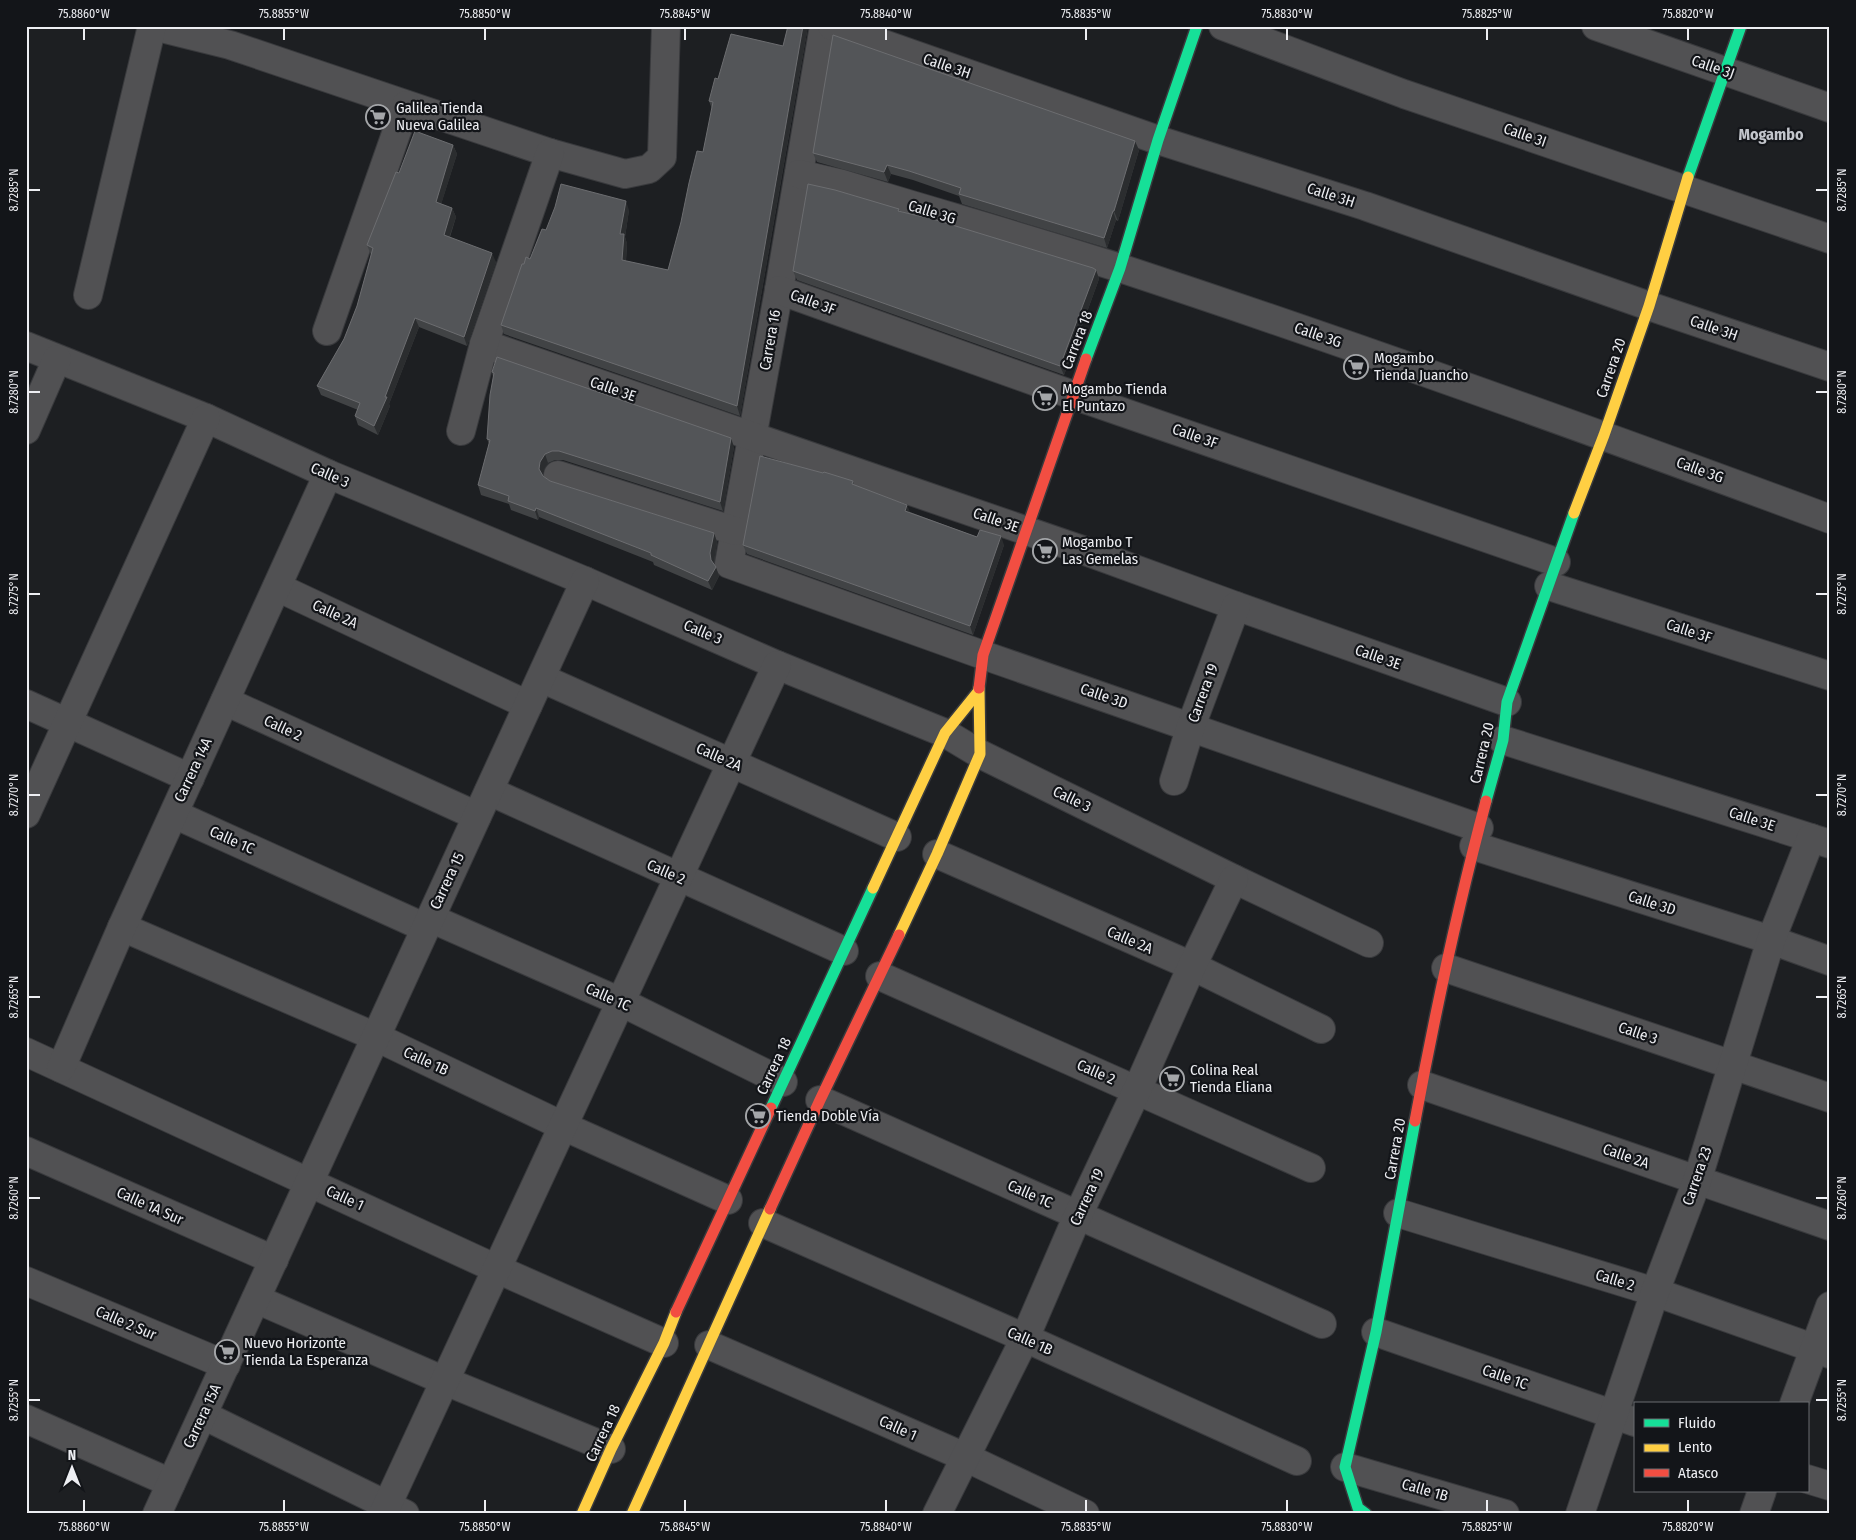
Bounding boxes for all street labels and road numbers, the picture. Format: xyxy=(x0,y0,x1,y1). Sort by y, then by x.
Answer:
street label: Calle 3H xyxy=(921,49,973,83)
street label: Calle 3J xyxy=(1689,51,1737,83)
street label: Calle 3I xyxy=(1501,119,1549,151)
street label: Calle 3H xyxy=(1305,179,1357,211)
street label: Calle 3G xyxy=(906,196,958,228)
street label: Calle 3F xyxy=(788,286,838,319)
street label: Carrera 16 xyxy=(756,308,784,372)
street label: Carrera 18 xyxy=(1058,308,1096,372)
street label: Calle 3H xyxy=(1688,311,1740,345)
street label: Calle 3G xyxy=(1292,319,1344,351)
street label: Carrera 20 xyxy=(1592,336,1630,400)
street label: Calle 3E xyxy=(588,373,638,405)
street label: Calle 3F xyxy=(1170,420,1220,452)
street label: Calle 3G xyxy=(1674,453,1726,487)
street label: Calle 3 xyxy=(308,459,352,491)
street label: Calle 3E xyxy=(971,504,1021,536)
street label: Calle 2A xyxy=(309,596,361,632)
street label: Calle 3F xyxy=(1664,615,1714,647)
street label: Calle 3 xyxy=(681,616,725,648)
street label: Calle 3E xyxy=(1353,641,1403,673)
street label: Carrera 19 xyxy=(1184,661,1222,725)
street label: Calle 3D xyxy=(1078,680,1130,712)
street label: Calle 2 xyxy=(261,711,305,745)
street label: Carrera 20 xyxy=(1466,721,1498,785)
street label: Carrera 14A xyxy=(170,735,216,805)
street label: Calle 2A xyxy=(693,739,745,775)
street label: Calle 3 xyxy=(1050,782,1094,816)
street label: Calle 3E xyxy=(1727,803,1777,835)
street label: Calle 1C xyxy=(207,822,257,858)
street label: Carrera 15 xyxy=(426,850,468,912)
street label: Calle 2 xyxy=(644,856,688,889)
street label: Calle 3D xyxy=(1626,887,1678,919)
street label: Calle 2A xyxy=(1104,922,1156,958)
street label: Calle 1C xyxy=(583,979,633,1015)
street label: Calle 3 xyxy=(1616,1018,1660,1048)
street label: Carrera 18 xyxy=(753,1034,795,1098)
street label: Calle 1B xyxy=(401,1043,451,1079)
street label: Calle 2 xyxy=(1074,1056,1118,1089)
street label: Carrera 20 xyxy=(1381,1117,1409,1181)
street label: Calle 2A xyxy=(1600,1140,1652,1172)
street label: Carrera 23 xyxy=(1679,1144,1716,1208)
street label: Carrera 19 xyxy=(1066,1166,1108,1228)
street label: Calle 1C xyxy=(1005,1176,1055,1212)
street label: Calle 1 xyxy=(323,1182,367,1214)
street label: Calle 1A Sur xyxy=(114,1183,187,1229)
street label: Calle 2 xyxy=(1593,1266,1637,1295)
street label: Calle 2 Sur xyxy=(93,1302,160,1344)
street label: Calle 1B xyxy=(1005,1323,1055,1359)
street label: Calle 1C xyxy=(1480,1361,1530,1393)
street label: Carrera 15A xyxy=(179,1381,225,1451)
street label: Carrera 18 xyxy=(582,1401,624,1465)
street label: Calle 1 xyxy=(876,1412,920,1444)
street label: Calle 1B xyxy=(1400,1475,1450,1505)

